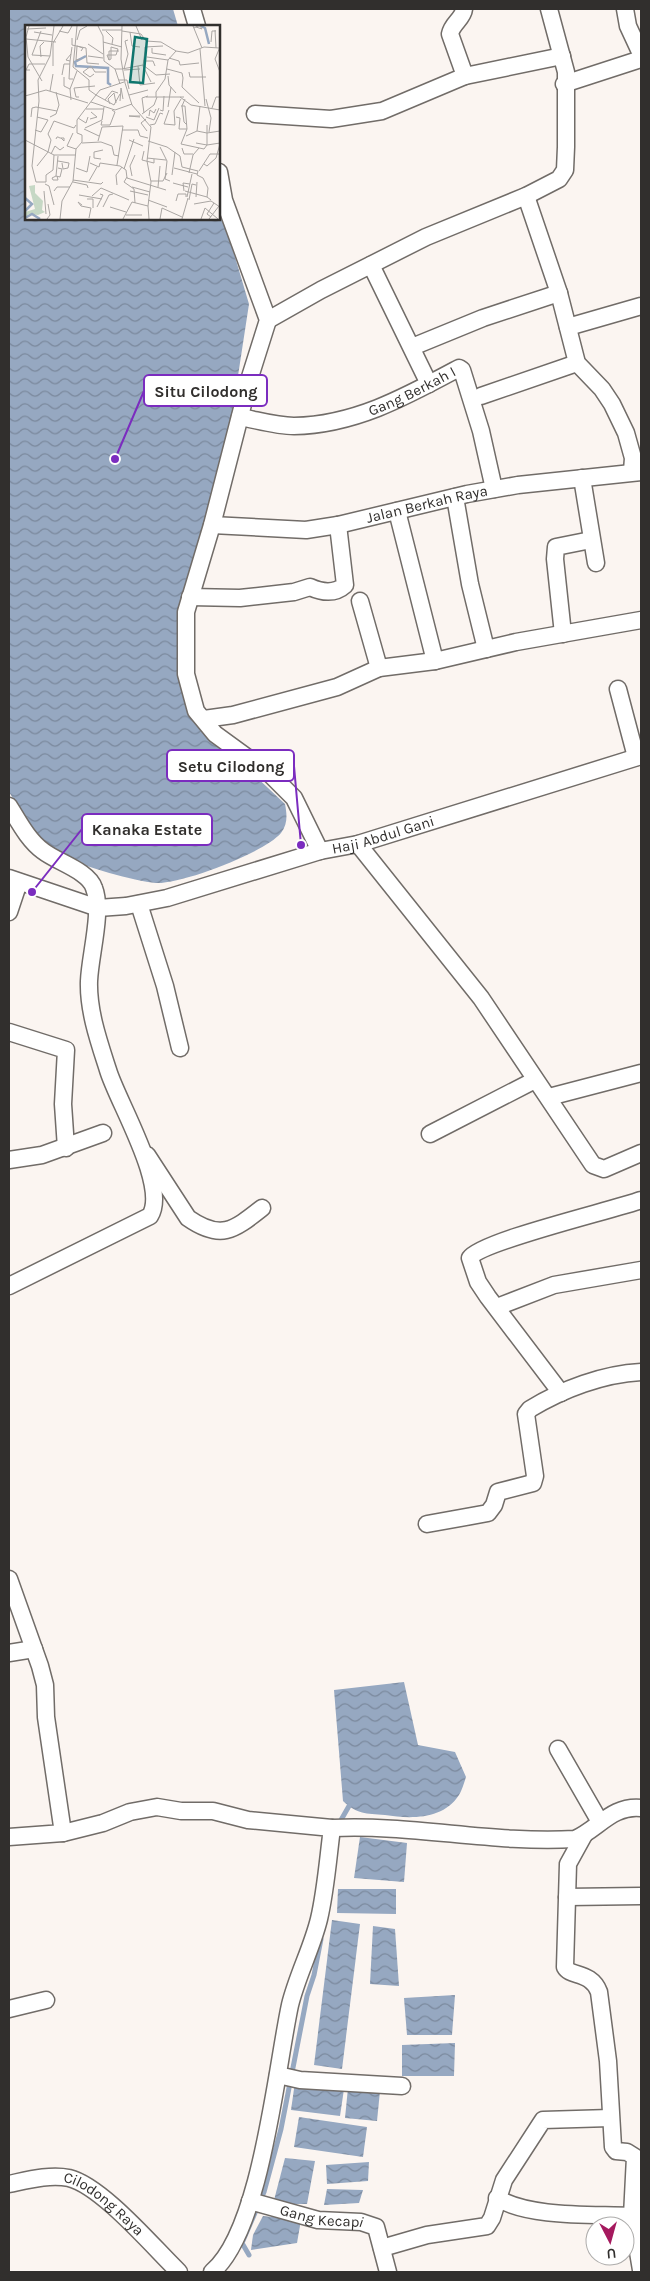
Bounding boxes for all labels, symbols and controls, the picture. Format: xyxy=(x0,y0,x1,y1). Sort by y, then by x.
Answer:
inset map xyxy=(25,25,220,220)
street label: Gang Berkah I xyxy=(366,362,459,420)
callout: Situ Cilodong xyxy=(144,375,267,406)
text: Situ Cilodong xyxy=(154,382,258,401)
street label: Jalan Berkah Raya xyxy=(365,482,489,527)
callout: Setu Cilodong xyxy=(167,750,294,781)
text: Setu Cilodong xyxy=(178,757,284,776)
street label: Haji Abdul Gani xyxy=(330,812,437,858)
callout: Kanaka Estate xyxy=(82,814,212,845)
text: Kanaka Estate xyxy=(92,820,202,839)
street label: Cilodong Raya xyxy=(62,2168,148,2240)
street label: Gang Kecapi xyxy=(278,2201,367,2231)
north arrow xyxy=(585,2216,635,2266)
text: U xyxy=(606,2244,617,2262)

